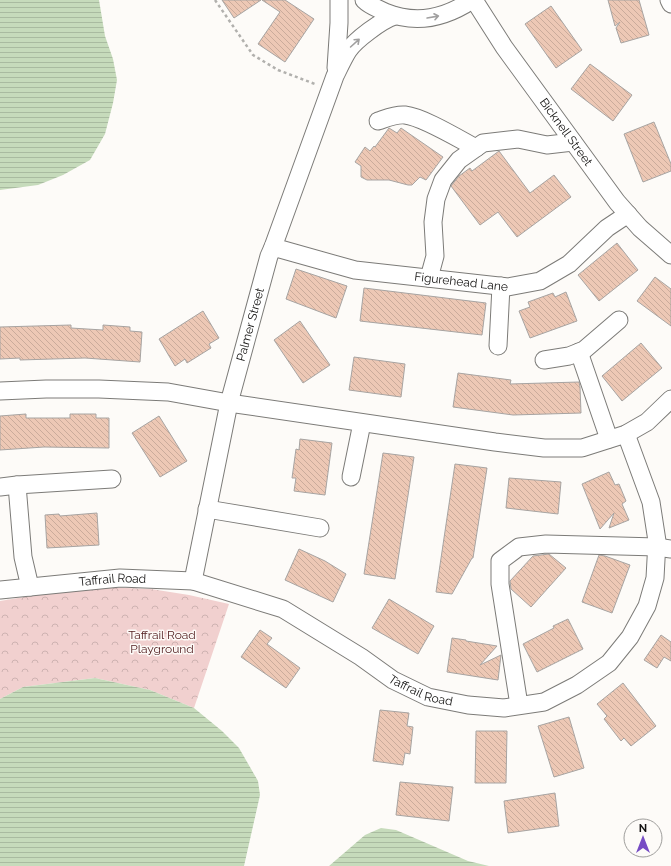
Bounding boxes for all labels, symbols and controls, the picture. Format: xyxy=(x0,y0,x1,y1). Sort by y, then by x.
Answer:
one-way arrow xyxy=(426,13,439,21)
one-way arrow xyxy=(350,39,361,48)
street label: Bicknell Street xyxy=(537,96,595,169)
street label: Figurehead Lane xyxy=(414,270,509,294)
street label: Palmer Street xyxy=(234,286,267,363)
street label: Taffrail Road xyxy=(78,571,147,589)
park label: Taffrail Road Playground xyxy=(128,628,196,656)
street label: Taffrail Road xyxy=(386,672,454,709)
north arrow xyxy=(623,818,663,858)
text: N xyxy=(639,822,647,835)

